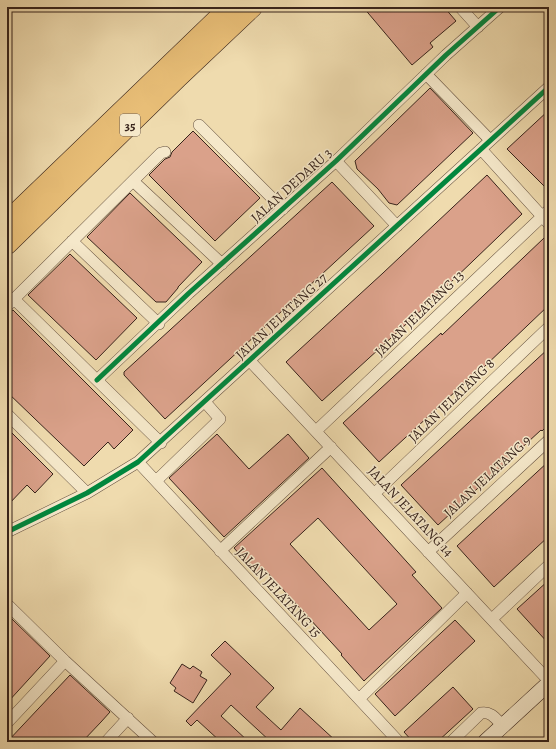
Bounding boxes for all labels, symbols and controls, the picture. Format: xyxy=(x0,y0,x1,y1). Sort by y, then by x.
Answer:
road number: 35 xyxy=(120,114,140,136)
street label: JALAN DEDARU 3 xyxy=(247,144,336,227)
street label: JALAN JELATANG 13 xyxy=(371,266,468,361)
street label: JALAN JELATANG 27 xyxy=(231,269,331,364)
street label: JALAN JELATANG 8 xyxy=(404,354,499,447)
street label: JALAN JELATANG 9 xyxy=(440,431,535,522)
street label: JALAN JELATANG 14 xyxy=(364,462,458,561)
street label: JALAN JELATANG 15 xyxy=(232,543,326,642)

